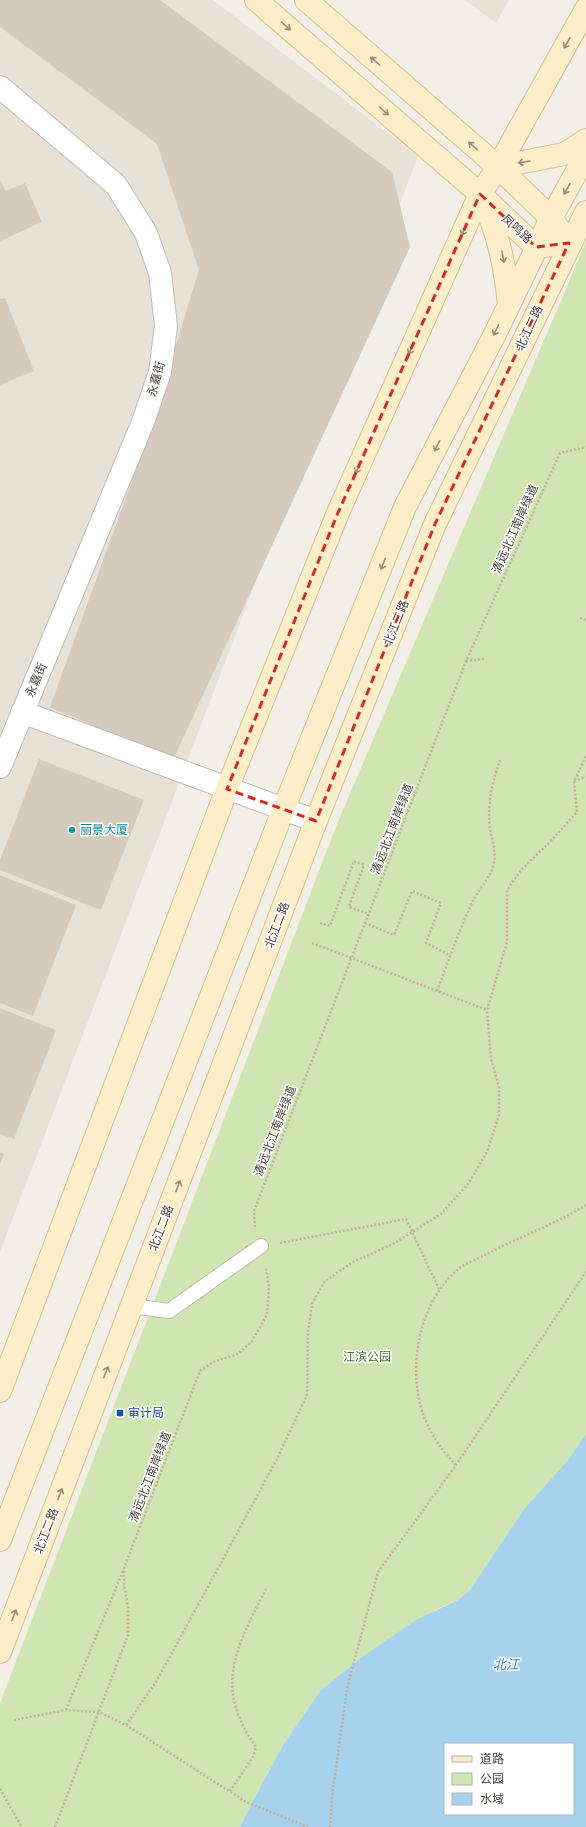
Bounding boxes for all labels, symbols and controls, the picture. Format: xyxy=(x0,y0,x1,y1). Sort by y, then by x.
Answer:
one-way arrow xyxy=(280,21,291,30)
one-way arrow xyxy=(563,37,570,49)
one-way arrow xyxy=(370,56,381,65)
one-way arrow xyxy=(379,106,389,115)
one-way arrow xyxy=(469,142,479,151)
one-way arrow xyxy=(518,159,531,167)
one-way arrow xyxy=(562,183,570,195)
street label: 凤鸣路 xyxy=(500,211,536,246)
one-way arrow xyxy=(460,224,467,236)
one-way arrow xyxy=(499,250,507,263)
street label: 北江二路 xyxy=(512,303,545,352)
one-way arrow xyxy=(492,324,499,336)
one-way arrow xyxy=(407,343,414,355)
street label: 永嘉街 xyxy=(144,360,166,398)
one-way arrow xyxy=(433,440,440,452)
one-way arrow xyxy=(354,461,361,473)
street label: 清远北江南岸绿道 xyxy=(488,482,540,575)
one-way arrow xyxy=(378,557,386,569)
street label: 北江二路 xyxy=(380,598,411,648)
street label: 永嘉街 xyxy=(22,660,49,699)
street label: 清远北江南岸绿道 xyxy=(367,781,415,876)
place label: 丽景大厦 xyxy=(80,822,128,836)
marker: 丽景大厦 xyxy=(67,825,77,835)
street label: 北江二路 xyxy=(261,900,291,950)
street label: 清远北江南岸绿道 xyxy=(250,1083,298,1178)
one-way arrow xyxy=(174,1180,182,1192)
street label: 北江二路 xyxy=(145,1203,175,1253)
park label: 江滨公园 xyxy=(343,1349,391,1363)
one-way arrow xyxy=(103,1367,111,1379)
place label: 审计局 xyxy=(128,1405,164,1419)
marker: 审计局 xyxy=(115,1408,125,1418)
street label: 清远北江南岸绿道 xyxy=(125,1429,173,1524)
one-way arrow xyxy=(57,1488,65,1500)
street label: 北江二路 xyxy=(30,1506,60,1556)
one-way arrow xyxy=(10,1610,18,1622)
water label: 北江 xyxy=(493,1656,521,1672)
legend xyxy=(444,1743,574,1815)
text: 道路 xyxy=(480,1751,504,1765)
text: 公园 xyxy=(480,1771,504,1785)
text: 水域 xyxy=(480,1791,504,1805)

